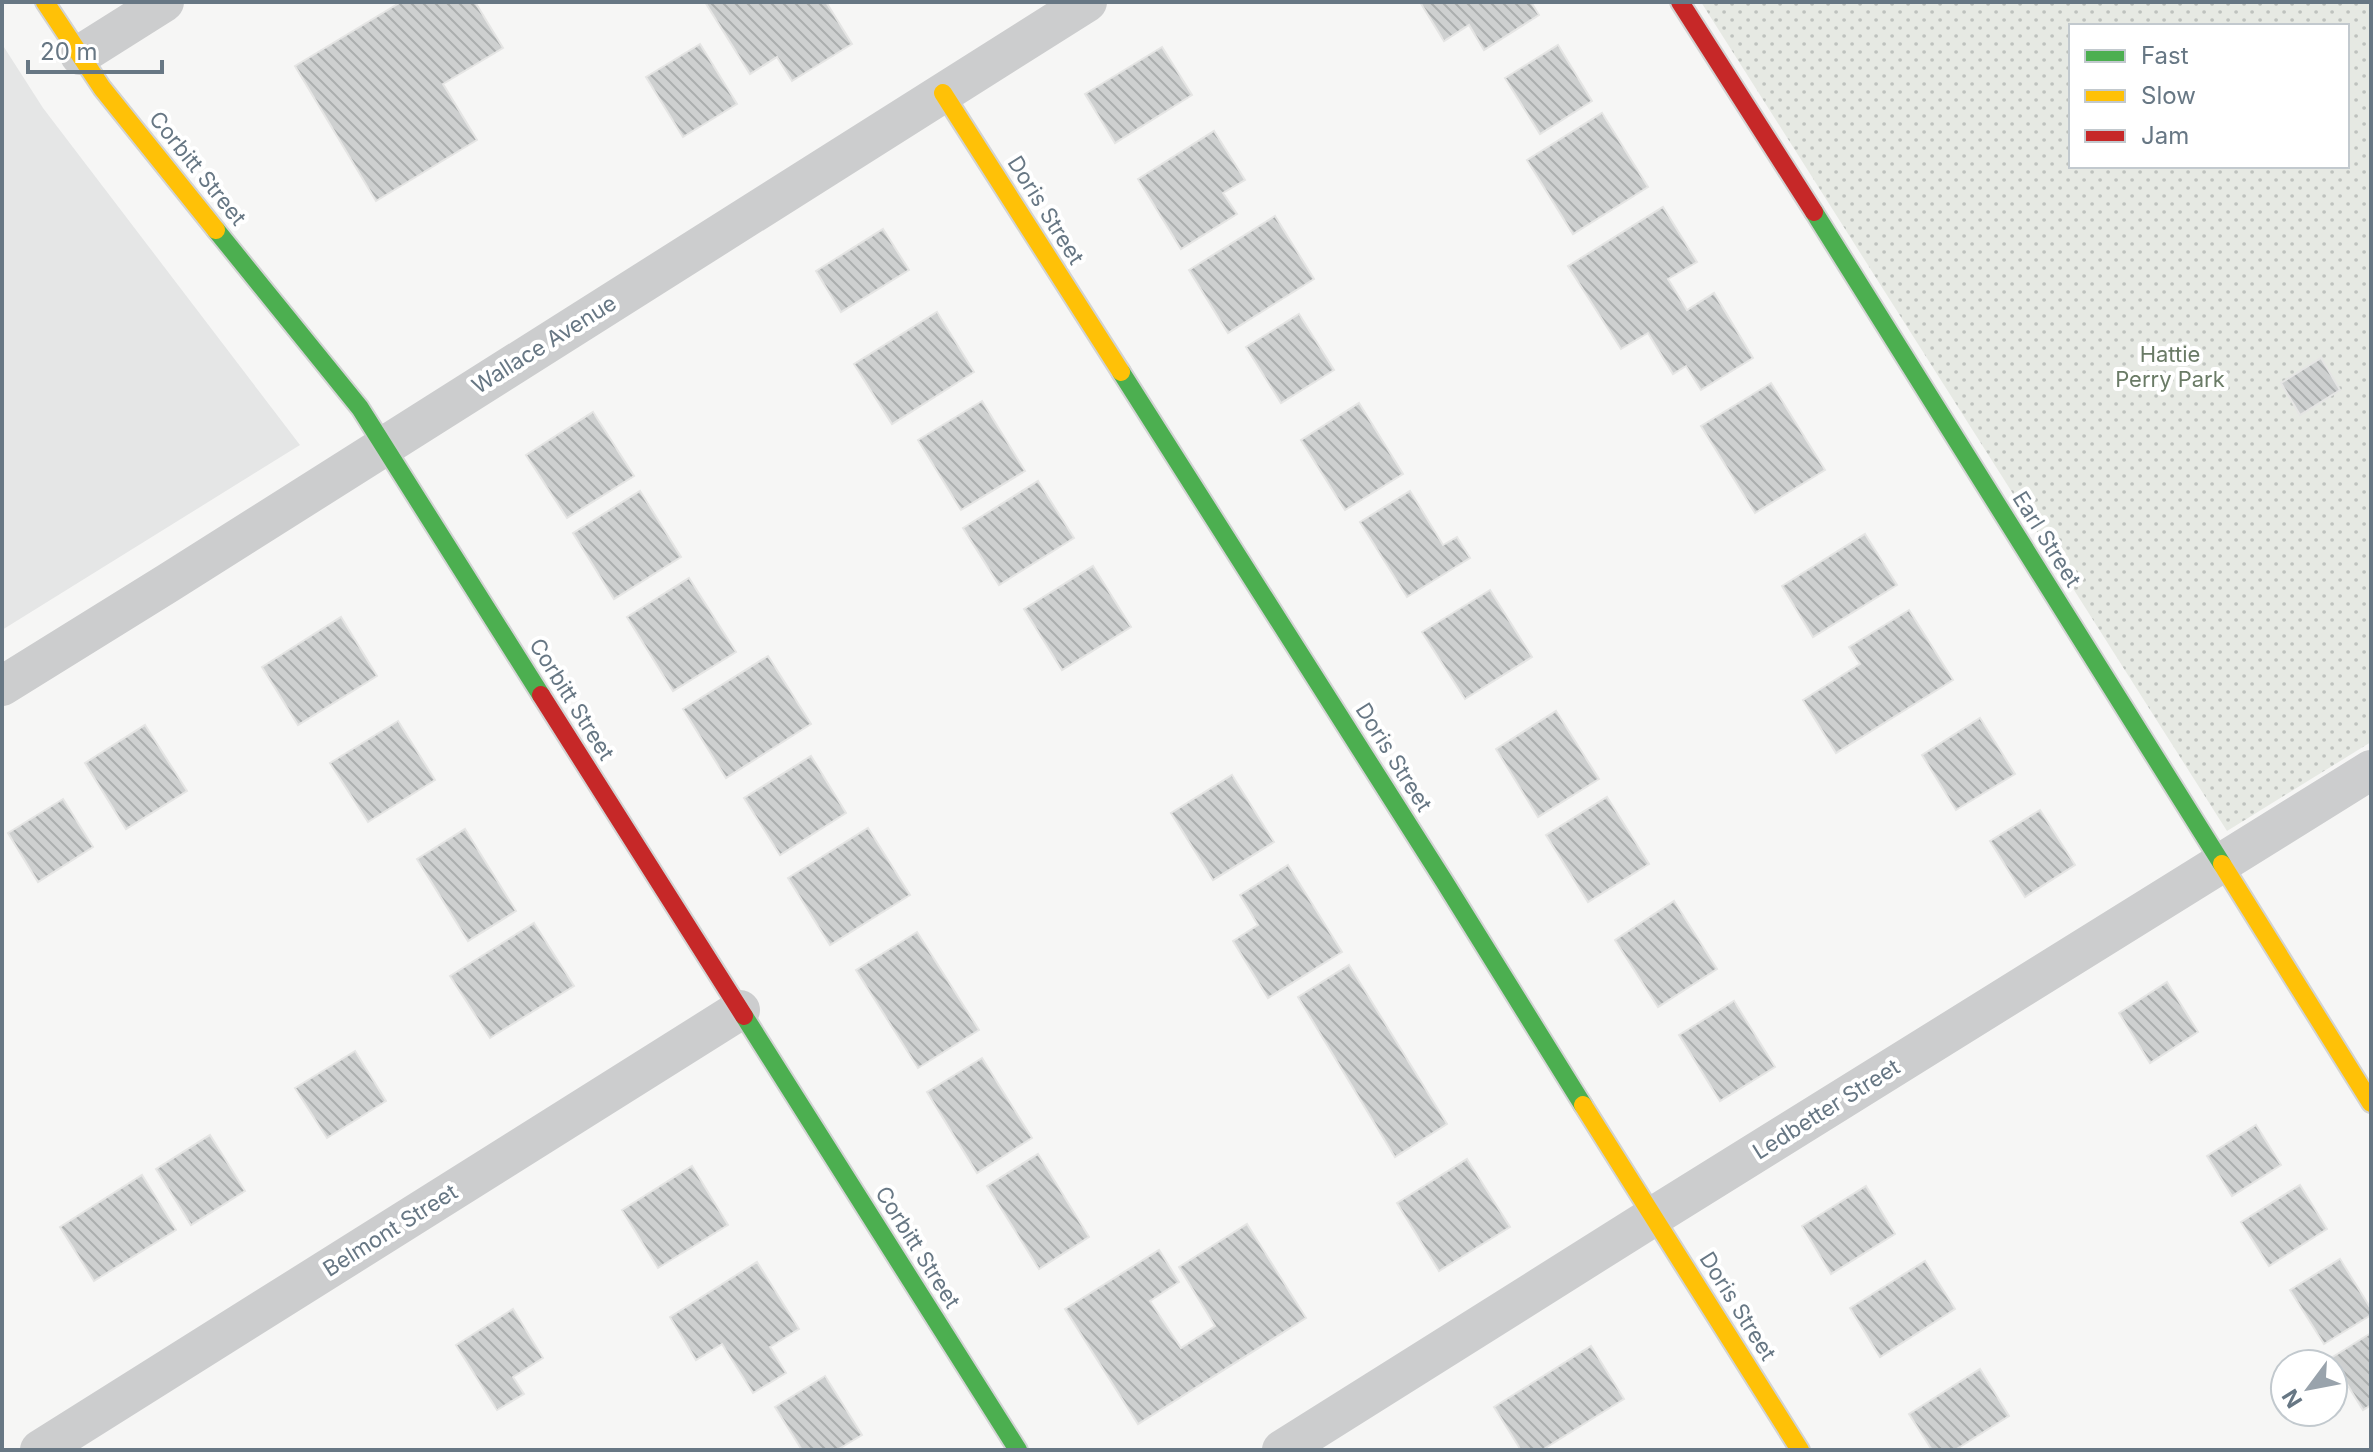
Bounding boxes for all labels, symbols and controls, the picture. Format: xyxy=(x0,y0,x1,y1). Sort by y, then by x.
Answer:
scale bar xyxy=(28,24,162,74)
legend xyxy=(2069,24,2349,168)
text: 20 m xyxy=(40,37,98,66)
text: Fast xyxy=(2141,41,2189,70)
text: Slow xyxy=(2141,81,2196,110)
street label: Corbitt Street xyxy=(144,106,252,230)
text: Jam xyxy=(2141,121,2189,150)
street label: Doris Street xyxy=(1002,151,1090,269)
street label: Wallace Avenue xyxy=(467,289,621,399)
park label: Hattie Perry Park xyxy=(2115,341,2225,392)
street label: Earl Street xyxy=(2007,486,2087,592)
street label: Corbitt Street xyxy=(524,633,620,765)
street label: Doris Street xyxy=(1350,698,1438,816)
street label: Ledbetter Street xyxy=(1748,1053,1904,1165)
street label: Belmont Street xyxy=(318,1178,462,1282)
street label: Corbitt Street xyxy=(870,1181,966,1313)
street label: Doris Street xyxy=(1694,1247,1782,1365)
north arrow xyxy=(2269,1348,2349,1428)
text: N xyxy=(2277,1385,2308,1413)

